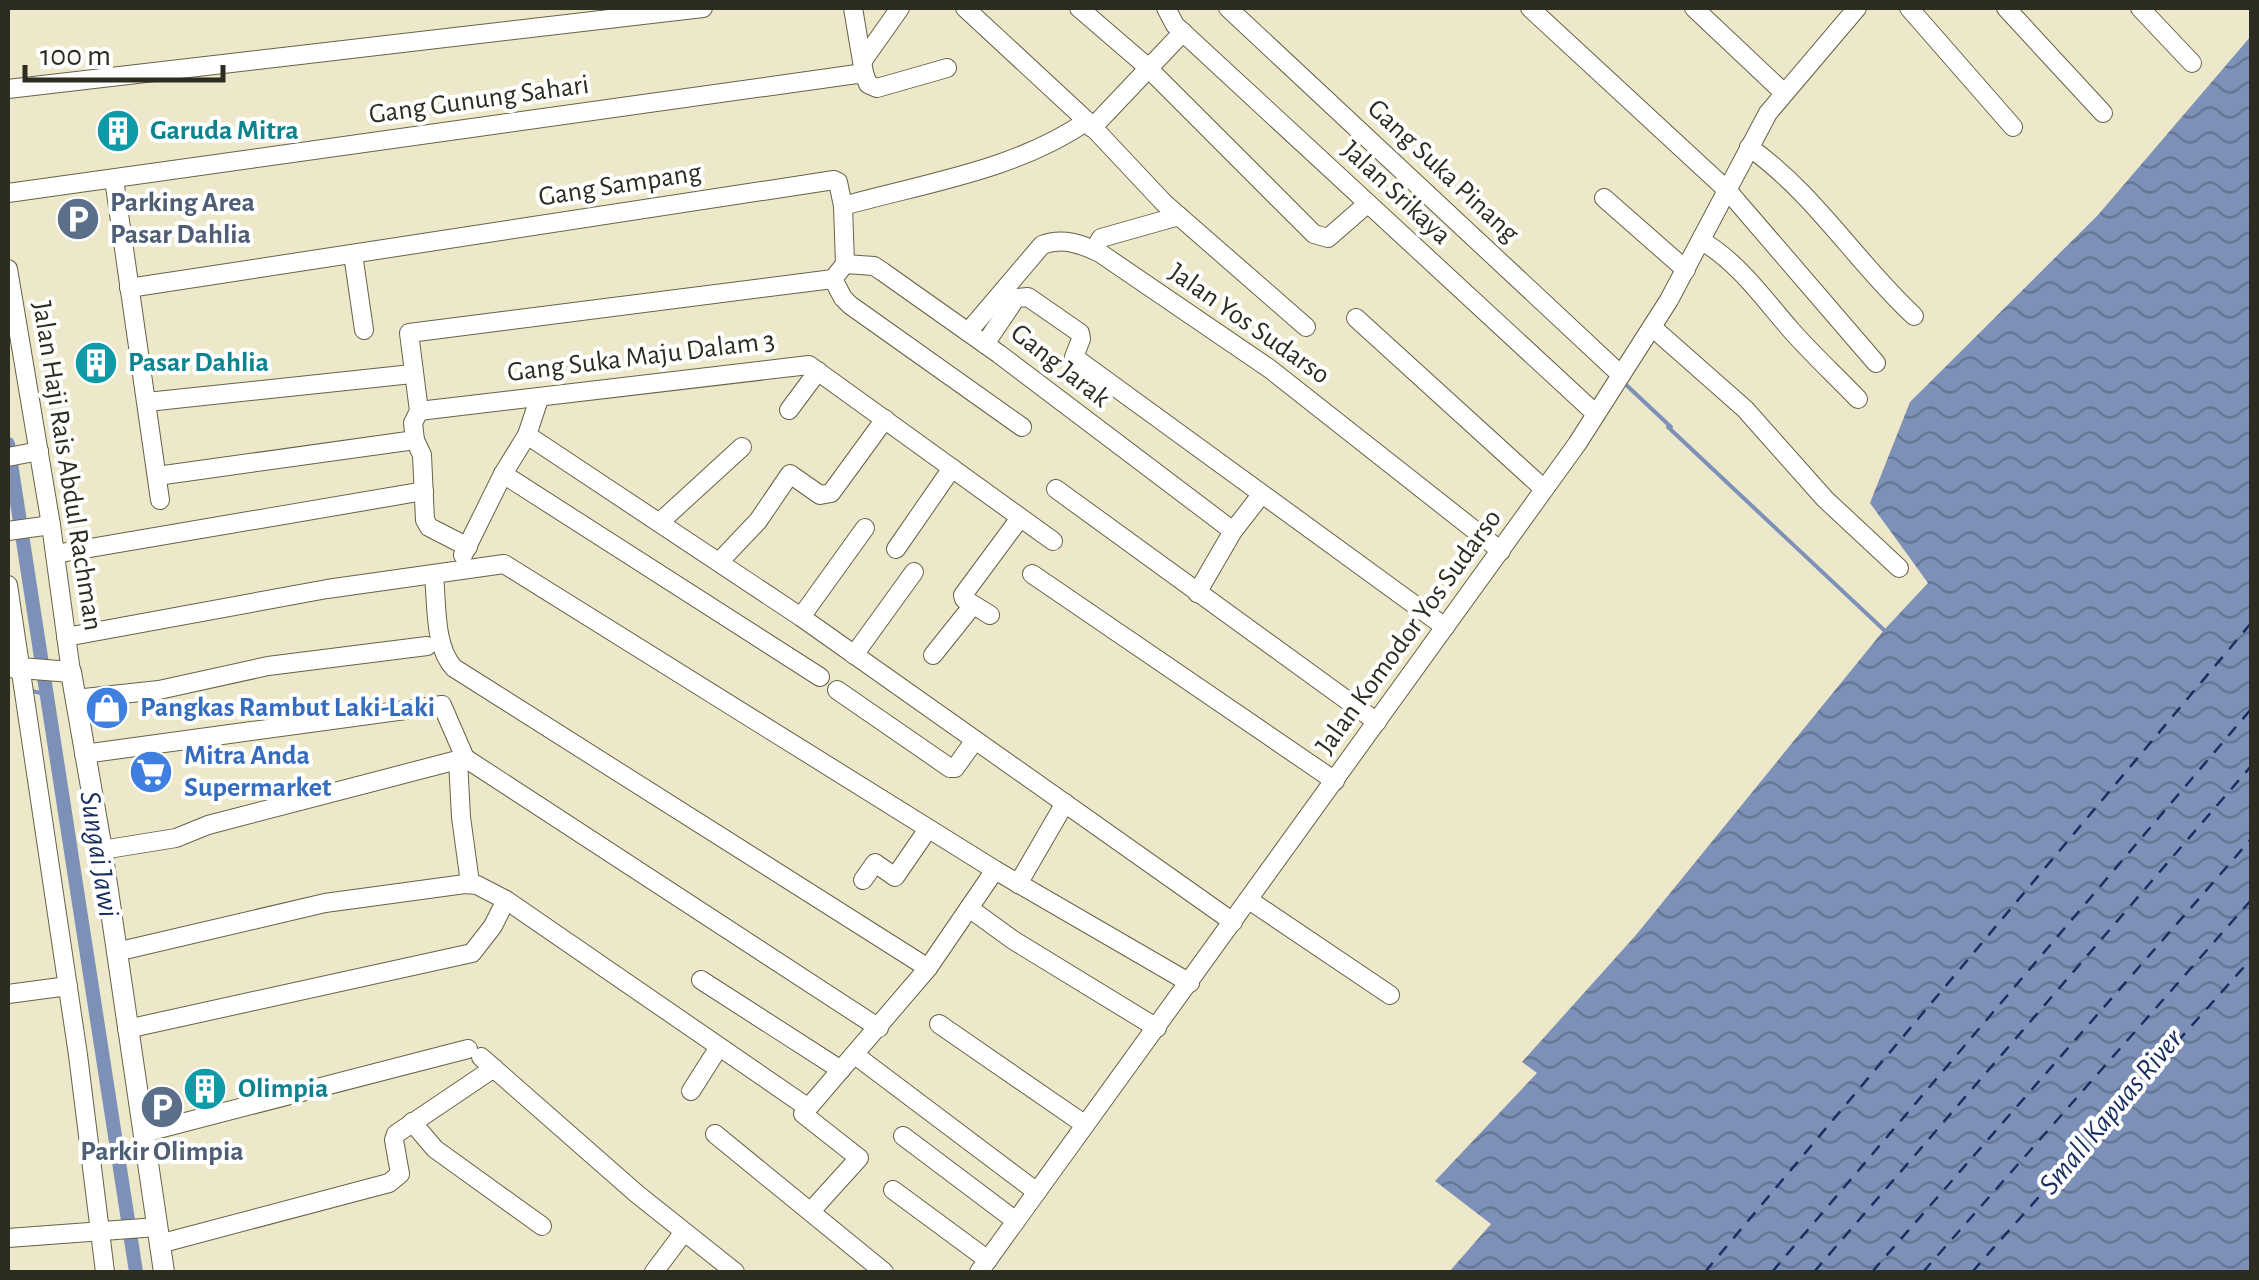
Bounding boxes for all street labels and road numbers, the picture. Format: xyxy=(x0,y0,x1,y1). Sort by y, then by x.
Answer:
street label: Gang Gunung Sahari xyxy=(367,71,591,129)
street label: Gang Suka Pinang xyxy=(1362,94,1524,248)
street label: Jalan Srikaya xyxy=(1336,136,1456,250)
street label: Gang Sampang xyxy=(537,158,704,212)
street label: Jalan Yos Sudarso xyxy=(1163,258,1335,390)
street label: Jalan Haji Rais Abdul Rachman xyxy=(27,299,107,633)
street label: Gang Jarak xyxy=(1005,319,1115,413)
street label: Gang Suka Maju Dalam 3 xyxy=(506,327,776,387)
street label: Jalan Komodor Yos Sudarso xyxy=(1311,504,1507,760)

